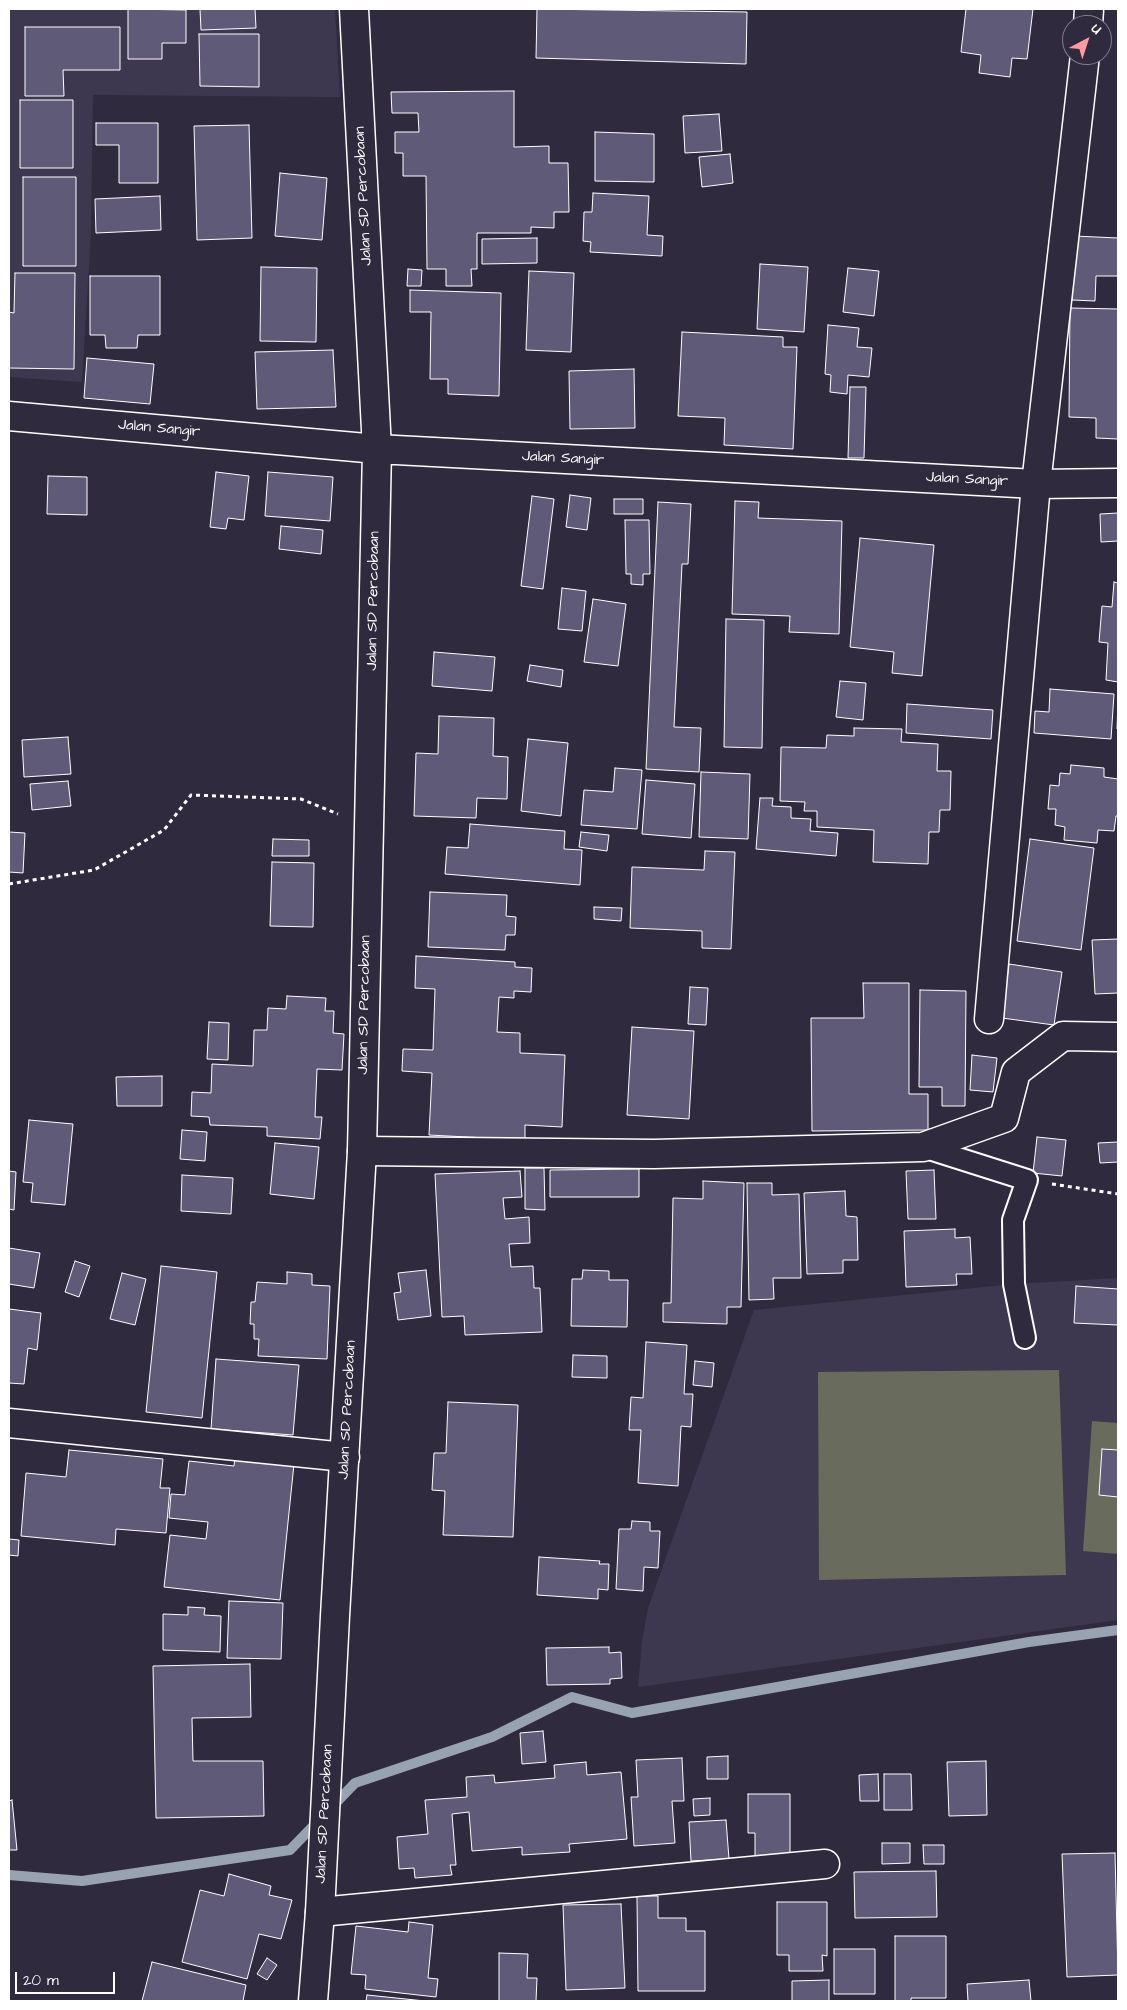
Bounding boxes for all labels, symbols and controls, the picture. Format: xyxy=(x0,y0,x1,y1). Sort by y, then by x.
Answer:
north arrow xyxy=(1062,15,1112,65)
text: U xyxy=(1087,19,1105,39)
street label: Jalan SD Percobaan xyxy=(351,126,377,266)
street label: Jalan Sangir xyxy=(117,416,201,442)
street label: Jalan Sangir xyxy=(522,448,604,470)
street label: Jalan Sangir xyxy=(926,469,1008,491)
street label: Jalan SD Percobaan xyxy=(364,531,384,671)
street label: Jalan SD Percobaan xyxy=(355,935,375,1075)
street label: Jalan SD Percobaan xyxy=(335,1340,361,1480)
street label: Jalan SD Percobaan xyxy=(312,1744,338,1884)
scale bar xyxy=(18,1962,118,1994)
text: 20 m xyxy=(23,1970,59,1991)

